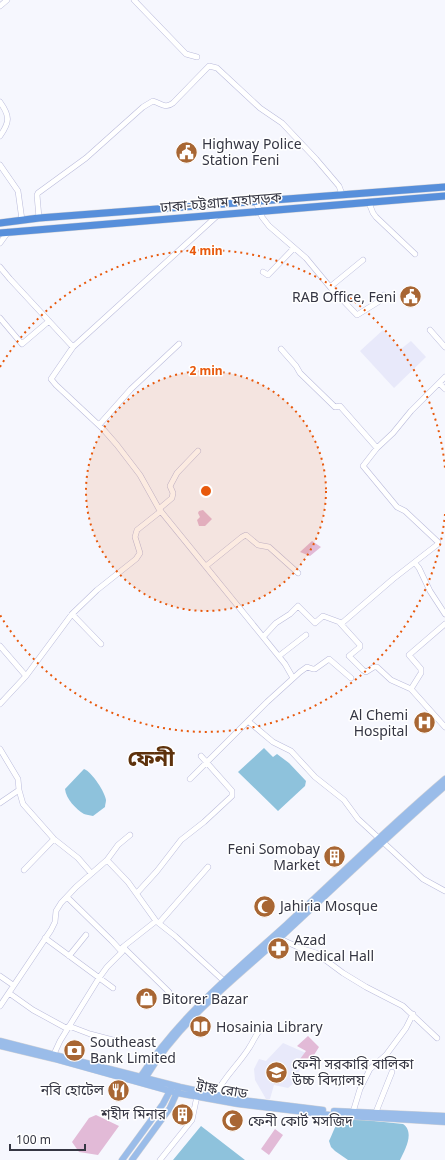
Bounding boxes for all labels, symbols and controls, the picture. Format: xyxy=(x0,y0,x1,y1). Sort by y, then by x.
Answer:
place label: Highway Police Station Feni xyxy=(202,134,302,169)
public building icon: Highway Police Station Feni xyxy=(174,139,200,165)
street label: ঢাকা-চট্টগ্রাম মহাসড়ক xyxy=(158,187,283,216)
text: 4 min xyxy=(189,242,223,259)
public building icon: RAB Office, Feni xyxy=(398,284,424,310)
place label: RAB Office, Feni xyxy=(292,287,396,306)
text: 2 min xyxy=(189,362,223,379)
centre of rings xyxy=(199,484,213,498)
place label: Al Chemi Hospital xyxy=(350,705,408,740)
hospital icon: Al Chemi Hospital xyxy=(411,710,437,736)
district label: ফেনী xyxy=(128,742,175,772)
place label: Feni Somobay Market xyxy=(228,839,321,874)
building icon: Feni Somobay Market xyxy=(322,844,348,870)
mosque icon: Jahiria Mosque xyxy=(251,893,277,919)
place label: Jahiria Mosque xyxy=(278,896,378,915)
place label: Azad Medical Hall xyxy=(294,930,374,965)
pharmacy icon: Azad Medical Hall xyxy=(266,935,292,961)
shop icon: Bitorer Bazar xyxy=(134,986,160,1012)
place label: Bitorer Bazar xyxy=(162,989,248,1008)
library icon: Hosainia Library xyxy=(187,1014,213,1040)
place label: Hosainia Library xyxy=(216,1017,323,1036)
place label: Southeast Bank Limited xyxy=(90,1032,176,1067)
bank icon: Southeast Bank Limited xyxy=(62,1037,88,1063)
place label: ফেনী সরকারি বালিকা উচ্চ বিদ্যালয় xyxy=(291,1054,414,1089)
school or university icon: ফেনী সরকারি বালিকা উচ্চ বিদ্যালয় xyxy=(264,1059,290,1085)
street label: ট্রাঙ্ক রোড xyxy=(194,1074,250,1103)
restaurant icon: নবি হোটেল xyxy=(106,1077,132,1103)
place label: নবি হোটেল xyxy=(40,1080,105,1099)
building icon: শহীদ মিনার xyxy=(169,1101,195,1127)
place label: শহীদ মিনার xyxy=(100,1104,167,1123)
mosque icon: ফেনী কোর্ট মসজিদ xyxy=(220,1108,246,1134)
place label: ফেনী কোর্ট মসজিদ xyxy=(248,1111,353,1130)
scale bar xyxy=(10,1126,85,1152)
text: 100 m xyxy=(16,1131,51,1148)

